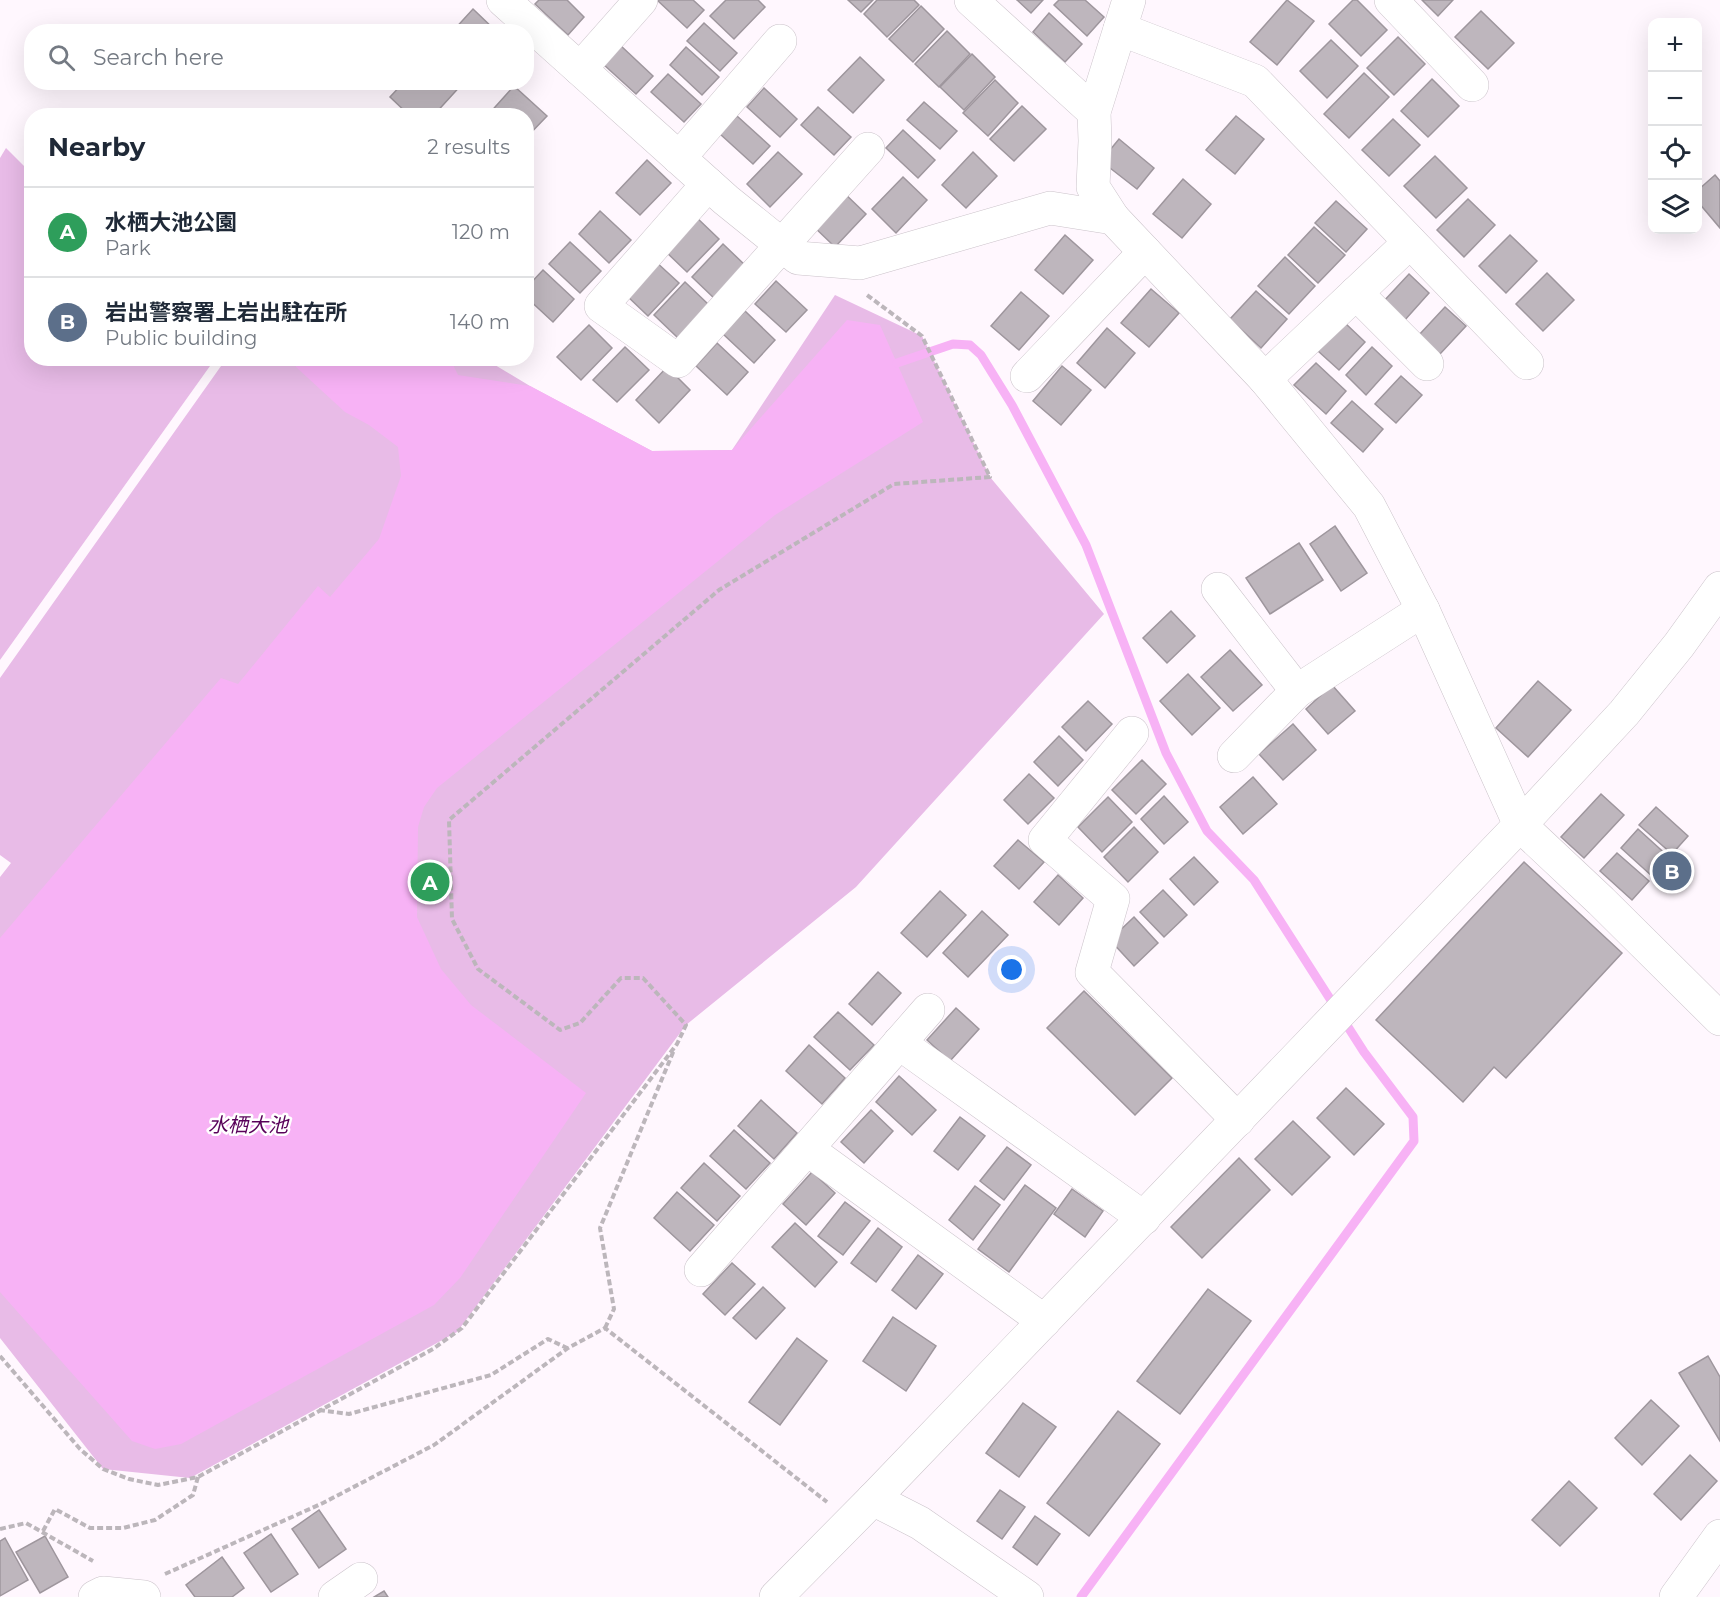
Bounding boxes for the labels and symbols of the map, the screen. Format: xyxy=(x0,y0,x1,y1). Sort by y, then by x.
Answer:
pin: B xyxy=(1652,848,1692,894)
pin: A xyxy=(410,860,450,904)
your location xyxy=(997,955,1026,984)
water label: 水栖大池 xyxy=(208,1113,290,1137)

